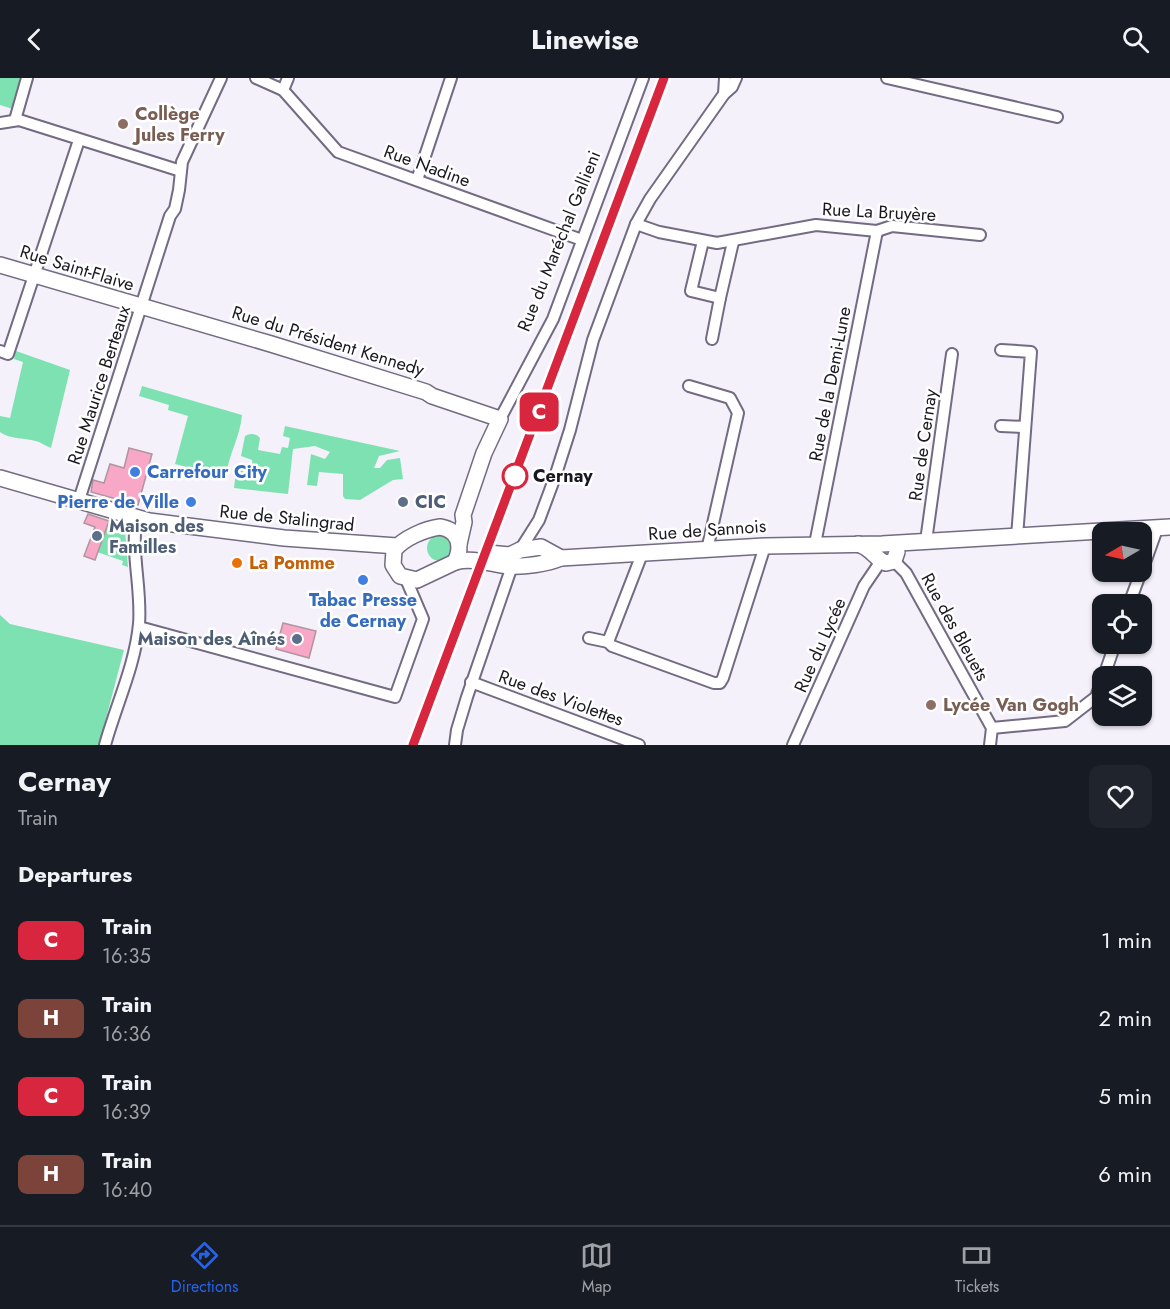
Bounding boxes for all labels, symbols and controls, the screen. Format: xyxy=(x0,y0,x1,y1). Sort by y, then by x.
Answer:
text: Linewise xyxy=(531,20,639,59)
icon: back xyxy=(18,23,51,56)
icon: search xyxy=(1119,23,1152,56)
place label: Collège Jules Ferry xyxy=(132,101,225,148)
marker: Collège Jules Ferry xyxy=(116,117,130,131)
street label: Rue Nadine xyxy=(380,138,474,194)
street label: Rue du Maréchal Gallieni xyxy=(511,147,607,335)
street label: Rue La Bruyère xyxy=(821,196,937,228)
street label: Rue Saint-Flaive xyxy=(17,238,137,298)
street label: Rue du Président Kennedy xyxy=(229,299,427,383)
street label: Rue Maurice Berteaux xyxy=(61,302,137,468)
street label: Rue de la Demi-Lune xyxy=(802,304,858,464)
street label: Rue de Cernay xyxy=(902,387,944,503)
line badge: C xyxy=(520,392,558,432)
text: C xyxy=(532,397,546,427)
place label: Carrefour City xyxy=(147,459,267,485)
marker: Cernay xyxy=(502,463,528,489)
place label: Cernay xyxy=(533,463,593,489)
marker: Carrefour City xyxy=(128,465,142,479)
place label: Pierre de Ville xyxy=(57,489,179,515)
place label: CIC xyxy=(415,489,446,515)
marker: Pierre de Ville xyxy=(184,495,198,509)
marker: CIC xyxy=(396,495,410,509)
street label: Rue de Stalingrad xyxy=(218,498,356,538)
place label: Maison des Familles xyxy=(109,513,204,560)
street label: Rue de Sannois xyxy=(647,513,767,547)
north arrow xyxy=(1092,522,1152,582)
map controls xyxy=(1092,522,1152,726)
marker: Maison des Familles xyxy=(90,529,104,543)
place label: La Pomme xyxy=(249,550,335,576)
marker: La Pomme xyxy=(230,556,244,570)
street label: Rue des Bleuets xyxy=(915,568,995,686)
marker: Tabac Presse de Cernay xyxy=(356,573,370,587)
place label: Tabac Presse de Cernay xyxy=(309,587,417,634)
street label: Rue du Lycée xyxy=(788,593,852,697)
button: locate xyxy=(1092,594,1152,654)
place label: Maison des Aînés xyxy=(138,626,285,652)
marker: Maison des Aînés xyxy=(290,632,304,646)
street label: Rue des Violettes xyxy=(495,663,627,733)
button: layers xyxy=(1092,666,1152,726)
place label: Lycée Van Gogh xyxy=(943,692,1079,718)
marker: Lycée Van Gogh xyxy=(924,698,938,712)
text: Cernay xyxy=(18,761,111,802)
button: heart xyxy=(1089,765,1152,828)
text: Train xyxy=(18,804,58,833)
text: Departures xyxy=(18,858,132,890)
text: Train xyxy=(102,910,152,942)
text: 1 min xyxy=(1101,924,1152,956)
text: C xyxy=(44,925,58,955)
text: 16:35 xyxy=(102,942,151,971)
text: Train xyxy=(102,988,152,1020)
text: 2 min xyxy=(1098,1002,1152,1034)
text: H xyxy=(43,1003,59,1033)
text: 16:36 xyxy=(102,1020,151,1049)
text: Train xyxy=(102,1066,152,1098)
text: 5 min xyxy=(1099,1080,1152,1112)
text: C xyxy=(44,1081,58,1111)
text: 16:39 xyxy=(102,1098,151,1127)
text: Train xyxy=(102,1144,152,1176)
text: 6 min xyxy=(1098,1158,1152,1190)
text: H xyxy=(43,1159,59,1189)
text: 16:40 xyxy=(102,1176,152,1205)
tab: Directions xyxy=(171,1239,239,1298)
tab: Map xyxy=(580,1239,613,1298)
tab: Tickets xyxy=(955,1239,999,1298)

